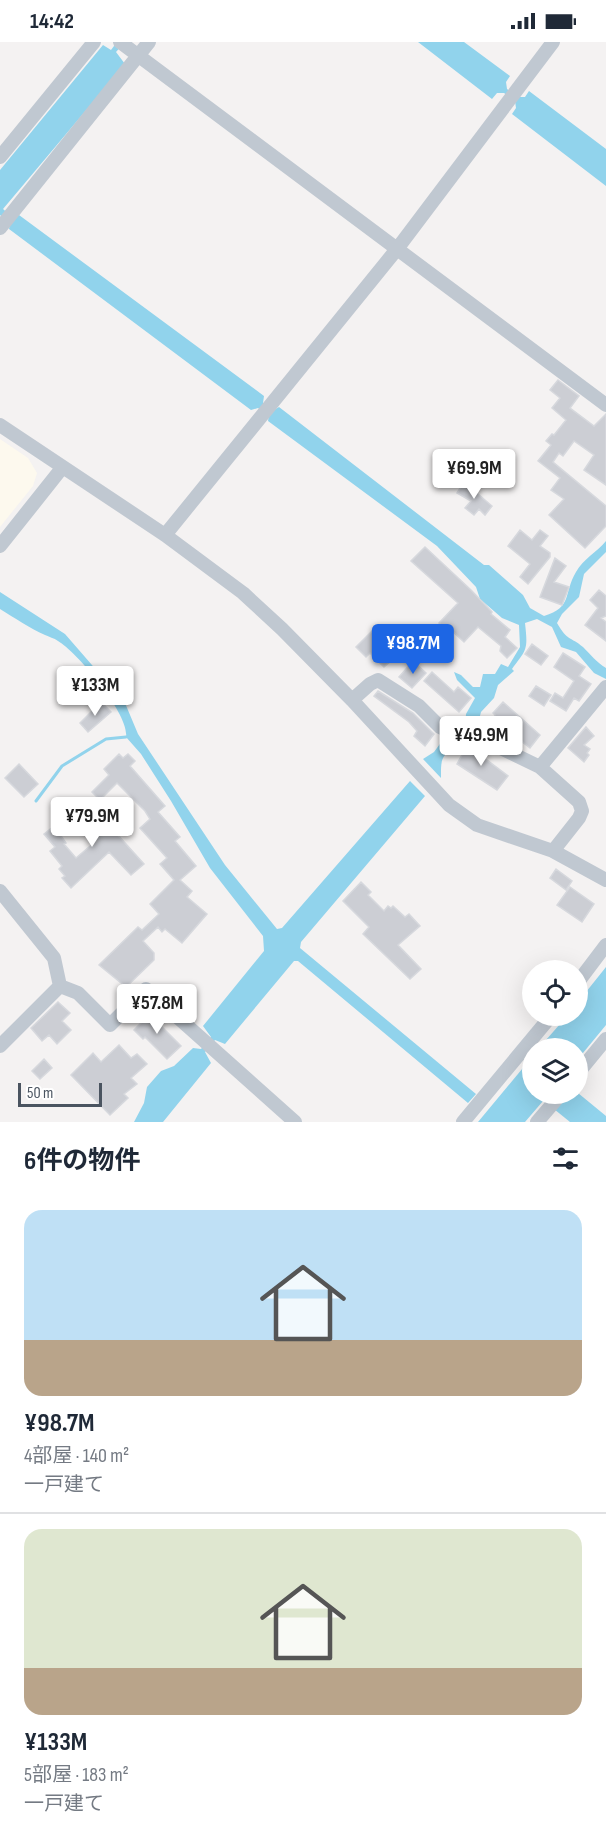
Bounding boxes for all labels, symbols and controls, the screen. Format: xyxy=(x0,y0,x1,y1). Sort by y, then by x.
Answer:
text: 14:42 xyxy=(30,8,74,35)
pin: ¥69.9M xyxy=(425,449,523,500)
text: ¥69.9M xyxy=(446,456,502,480)
pin: ¥98.7M xyxy=(364,624,462,675)
text: ¥98.7M xyxy=(386,631,440,655)
pin: ¥133M xyxy=(53,666,137,717)
text: ¥133M xyxy=(71,673,119,697)
pin: ¥49.9M xyxy=(432,716,530,767)
text: ¥49.9M xyxy=(454,723,508,747)
pin: ¥79.9M xyxy=(43,797,141,848)
text: ¥79.9M xyxy=(65,804,119,828)
map controls xyxy=(522,960,588,1104)
button: locate xyxy=(522,960,588,1026)
pin: ¥57.8M xyxy=(108,984,206,1035)
text: ¥57.8M xyxy=(131,991,183,1015)
button: layers xyxy=(522,1038,588,1104)
scale bar xyxy=(18,1080,102,1108)
text: 50 m xyxy=(27,1084,53,1103)
icon: filters xyxy=(549,1142,582,1175)
text: 6件の物件 xyxy=(24,1146,140,1177)
icon: home xyxy=(249,1249,357,1357)
text: ¥98.7M xyxy=(24,1408,95,1439)
text: 4部屋 · 140 m² xyxy=(24,1444,129,1468)
text: 一戸建て xyxy=(24,1473,104,1497)
icon: home xyxy=(249,1568,357,1676)
text: ¥133M xyxy=(24,1727,87,1758)
text: 5部屋 · 183 m² xyxy=(24,1763,129,1787)
text: 一戸建て xyxy=(24,1792,104,1816)

